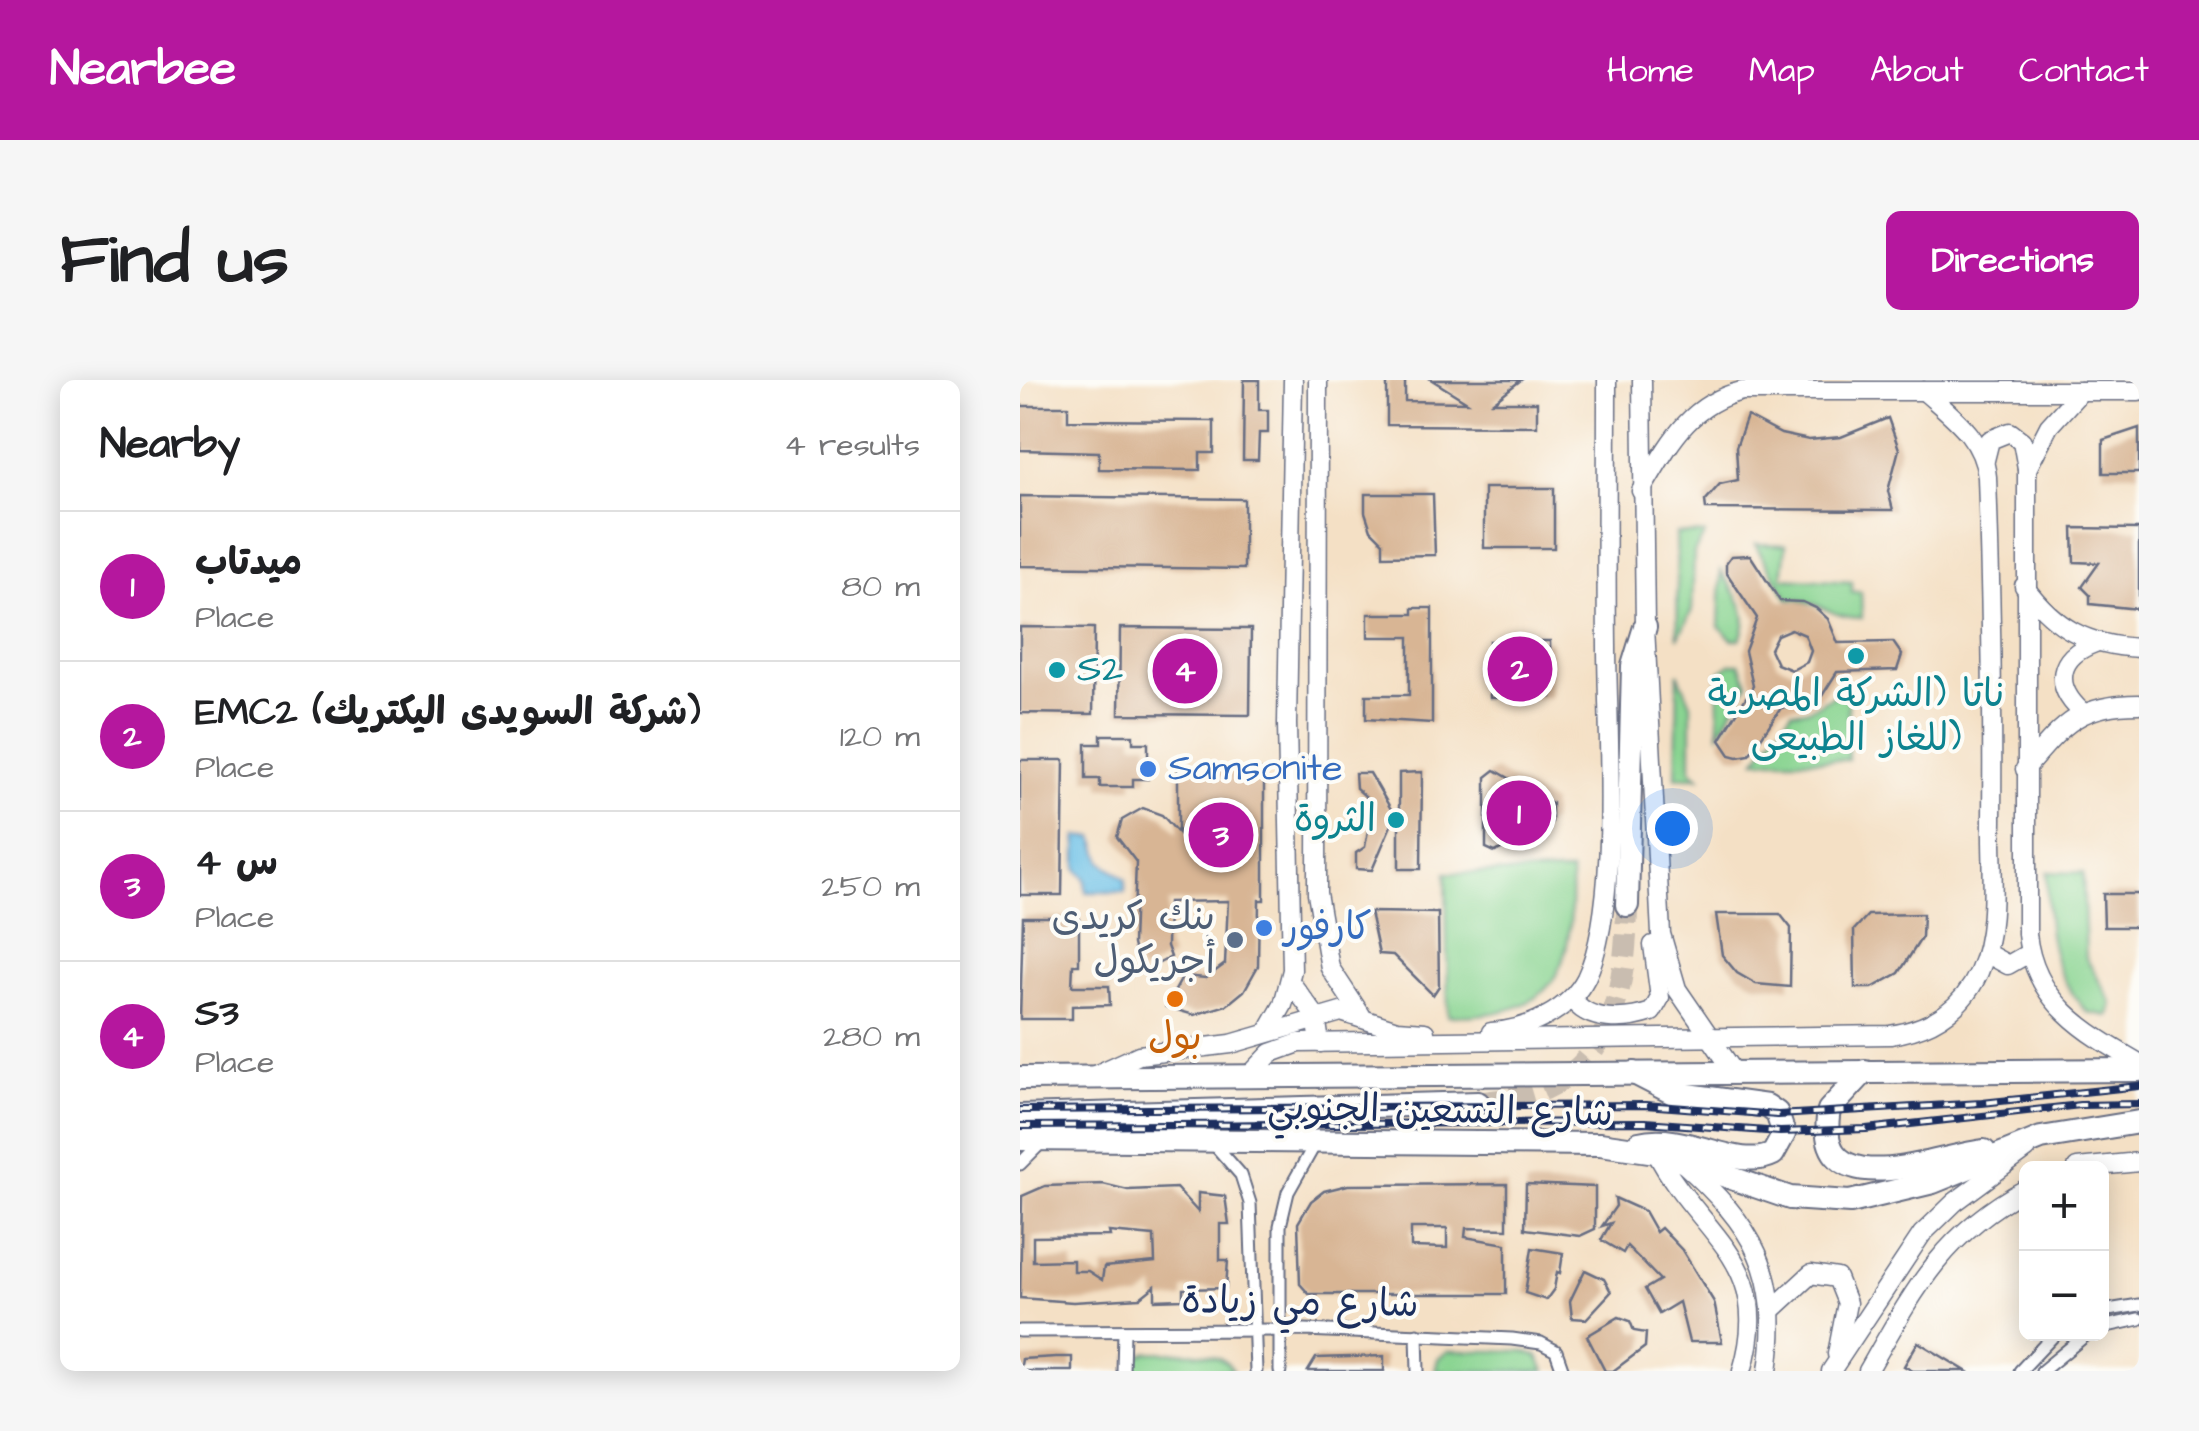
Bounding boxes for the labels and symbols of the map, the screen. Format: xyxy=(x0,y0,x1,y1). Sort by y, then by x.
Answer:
pin: 2 xyxy=(1488,632,1552,706)
pin: 4 xyxy=(1152,634,1218,708)
place label: S2 xyxy=(1077,644,1123,696)
marker: ناتا (الشركة المصرية للغاز الطبيعى) xyxy=(1845,645,1867,667)
marker: S2 xyxy=(1046,659,1068,681)
place label: ناتا (الشركة المصرية للغاز الطبيعى) xyxy=(1708,669,2004,765)
place label: Samsonite xyxy=(1168,743,1342,795)
marker: Samsonite xyxy=(1137,758,1159,780)
pin: 1 xyxy=(1486,776,1552,850)
place label: الثروة xyxy=(1294,794,1376,846)
pin: 3 xyxy=(1188,798,1254,872)
your location xyxy=(1647,803,1698,854)
marker: الثروة xyxy=(1385,809,1407,831)
place label: بنك كريدى أجريكول xyxy=(1051,892,1215,988)
place label: كارفور xyxy=(1281,902,1372,954)
marker: كارفور xyxy=(1253,917,1275,939)
marker: بنك كريدى أجريكول xyxy=(1224,929,1246,951)
marker: بول xyxy=(1164,988,1186,1010)
place label: بول xyxy=(1148,1012,1202,1064)
street label: شارع التسعين الجنوبي xyxy=(1267,1082,1613,1145)
street label: شارع مي زيادة xyxy=(1181,1275,1419,1336)

